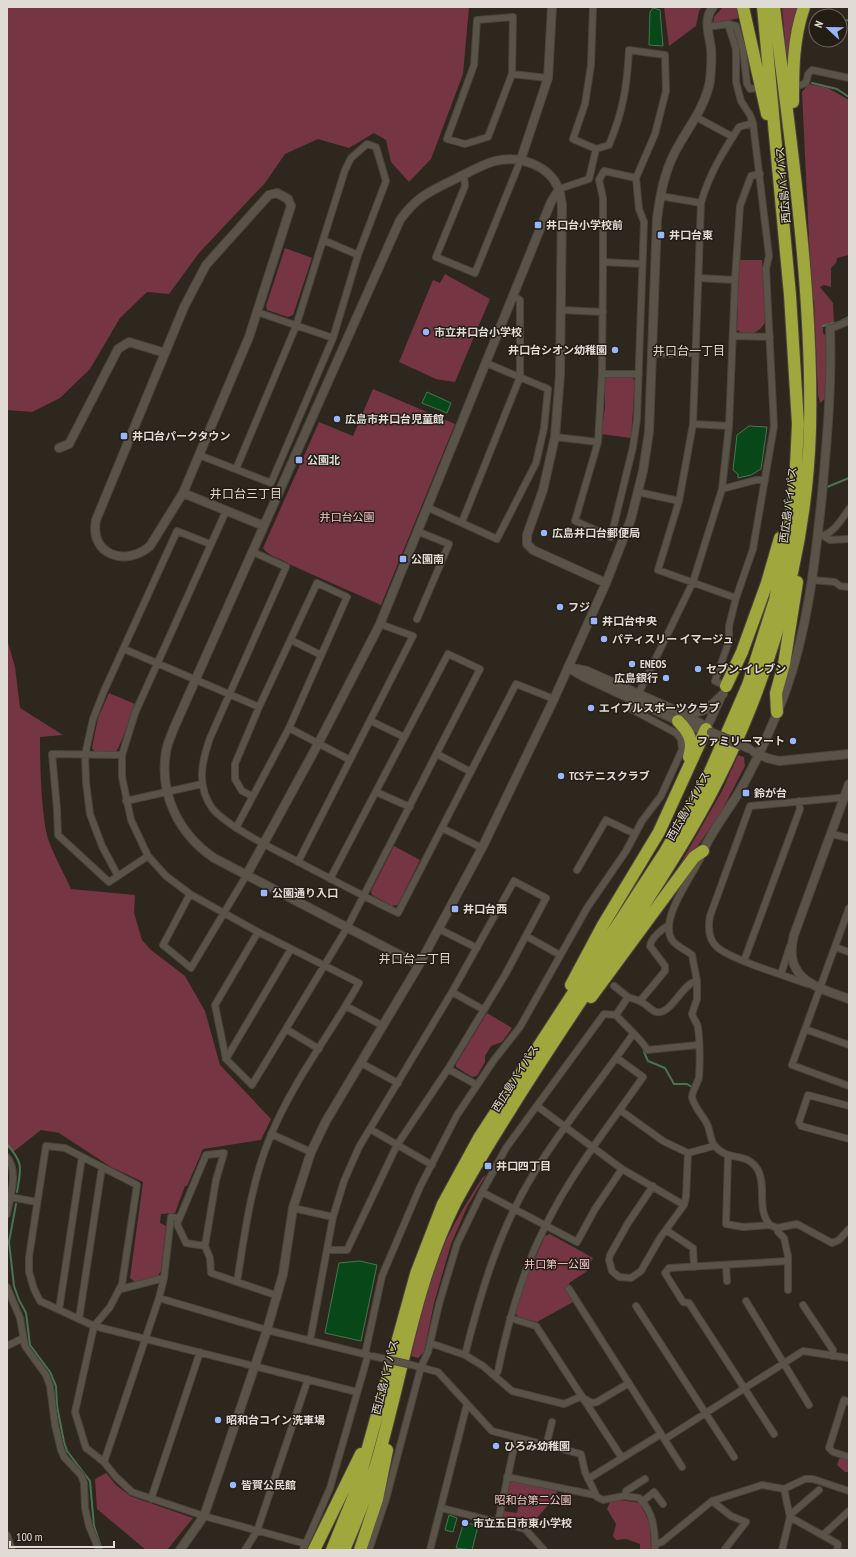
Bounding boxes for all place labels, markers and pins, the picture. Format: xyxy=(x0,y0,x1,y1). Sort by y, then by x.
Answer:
place label: 井口台小学校前 xyxy=(546,218,623,232)
marker: 井口台小学校前 xyxy=(533,220,543,230)
place label: 井口台東 xyxy=(669,228,713,242)
marker: 井口台東 xyxy=(656,230,666,240)
place label: 市立井口台小学校 xyxy=(434,325,522,339)
marker: 市立井口台小学校 xyxy=(421,327,431,337)
place label: 井口台シオン幼稚園 xyxy=(508,343,607,357)
marker: 井口台シオン幼稚園 xyxy=(610,345,620,355)
place label: 広島市井口台児童館 xyxy=(345,412,444,426)
marker: 広島市井口台児童館 xyxy=(332,414,342,424)
place label: 井口台パークタウン xyxy=(132,429,231,443)
marker: 井口台パークタウン xyxy=(119,431,129,441)
place label: 公園北 xyxy=(307,453,340,467)
marker: 公園北 xyxy=(294,455,304,465)
place label: 広島井口台郵便局 xyxy=(552,526,640,540)
marker: 広島井口台郵便局 xyxy=(539,528,549,538)
place label: 公園南 xyxy=(411,552,444,566)
marker: 公園南 xyxy=(398,554,408,564)
place label: フジ xyxy=(568,600,590,614)
marker: フジ xyxy=(555,602,565,612)
place label: 井口台中央 xyxy=(602,614,657,628)
marker: 井口台中央 xyxy=(589,616,599,626)
place label: パティスリー イマージュ xyxy=(612,632,734,646)
marker: パティスリー イマージュ xyxy=(599,634,609,644)
place label: ENEOS xyxy=(640,657,666,671)
marker: ENEOS xyxy=(627,659,637,669)
place label: セブン-イレブン xyxy=(706,662,786,676)
marker: セブン-イレブン xyxy=(693,664,703,674)
place label: 広島銀行 xyxy=(614,671,658,685)
marker: 広島銀行 xyxy=(661,673,671,683)
place label: エイブルスポーツクラブ xyxy=(599,701,720,715)
marker: エイブルスポーツクラブ xyxy=(586,703,596,713)
place label: ファミリーマート xyxy=(697,734,785,748)
marker: ファミリーマート xyxy=(788,736,798,746)
place label: TCSテニスクラブ xyxy=(569,769,650,783)
marker: TCSテニスクラブ xyxy=(556,771,566,781)
place label: 鈴が台 xyxy=(754,786,787,800)
marker: 鈴が台 xyxy=(741,788,751,798)
place label: 公園通り入口 xyxy=(272,886,338,900)
marker: 公園通り入口 xyxy=(259,888,269,898)
place label: 井口台西 xyxy=(463,902,507,916)
marker: 井口台西 xyxy=(450,904,460,914)
place label: 井口四丁目 xyxy=(496,1159,551,1173)
marker: 井口四丁目 xyxy=(483,1161,493,1171)
place label: 昭和台コイン洗車場 xyxy=(226,1413,325,1427)
marker: 昭和台コイン洗車場 xyxy=(213,1415,223,1425)
place label: ひろみ幼稚園 xyxy=(504,1439,570,1453)
marker: ひろみ幼稚園 xyxy=(491,1441,501,1451)
place label: 皆賀公民館 xyxy=(241,1478,296,1492)
marker: 皆賀公民館 xyxy=(228,1480,238,1490)
place label: 市立五日市東小学校 xyxy=(473,1516,572,1530)
marker: 市立五日市東小学校 xyxy=(460,1518,470,1528)

